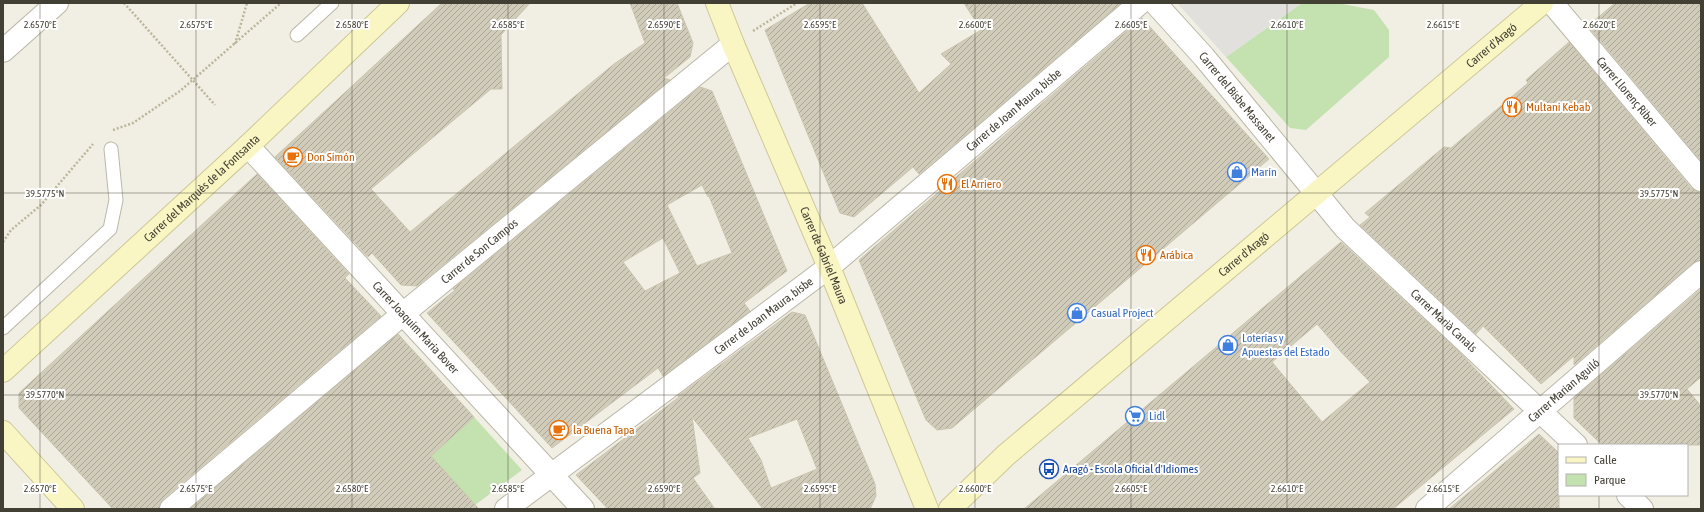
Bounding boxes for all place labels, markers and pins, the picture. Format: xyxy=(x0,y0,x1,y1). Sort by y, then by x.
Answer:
restaurant icon: Multani Kebab xyxy=(1501,96,1523,118)
place label: Multani Kebab xyxy=(1526,100,1591,114)
cafe icon: Don Simón xyxy=(282,146,304,168)
place label: Don Simón xyxy=(307,150,355,164)
shop icon: Marín xyxy=(1226,161,1248,183)
place label: Marín xyxy=(1251,165,1277,179)
restaurant icon: El Arriero xyxy=(936,173,958,195)
place label: El Arriero xyxy=(961,177,1002,191)
restaurant icon: Arábica xyxy=(1135,244,1157,266)
place label: Arábica xyxy=(1160,248,1193,262)
shop icon: Casual Project xyxy=(1066,302,1088,324)
place label: Casual Project xyxy=(1091,306,1154,320)
place label: Loterías y Apuestas del Estado xyxy=(1242,331,1330,359)
shop icon: Loterías y Apuestas del Estado xyxy=(1217,334,1239,356)
supermarket icon: Lidl xyxy=(1124,405,1146,427)
place label: Lidl xyxy=(1149,409,1166,423)
cafe icon: la Buena Tapa xyxy=(548,419,570,441)
place label: la Buena Tapa xyxy=(573,423,635,437)
bus stop icon: Aragó - Escola Oficial d'Idiomes xyxy=(1038,458,1060,480)
place label: Aragó - Escola Oficial d'Idiomes xyxy=(1063,462,1198,476)

